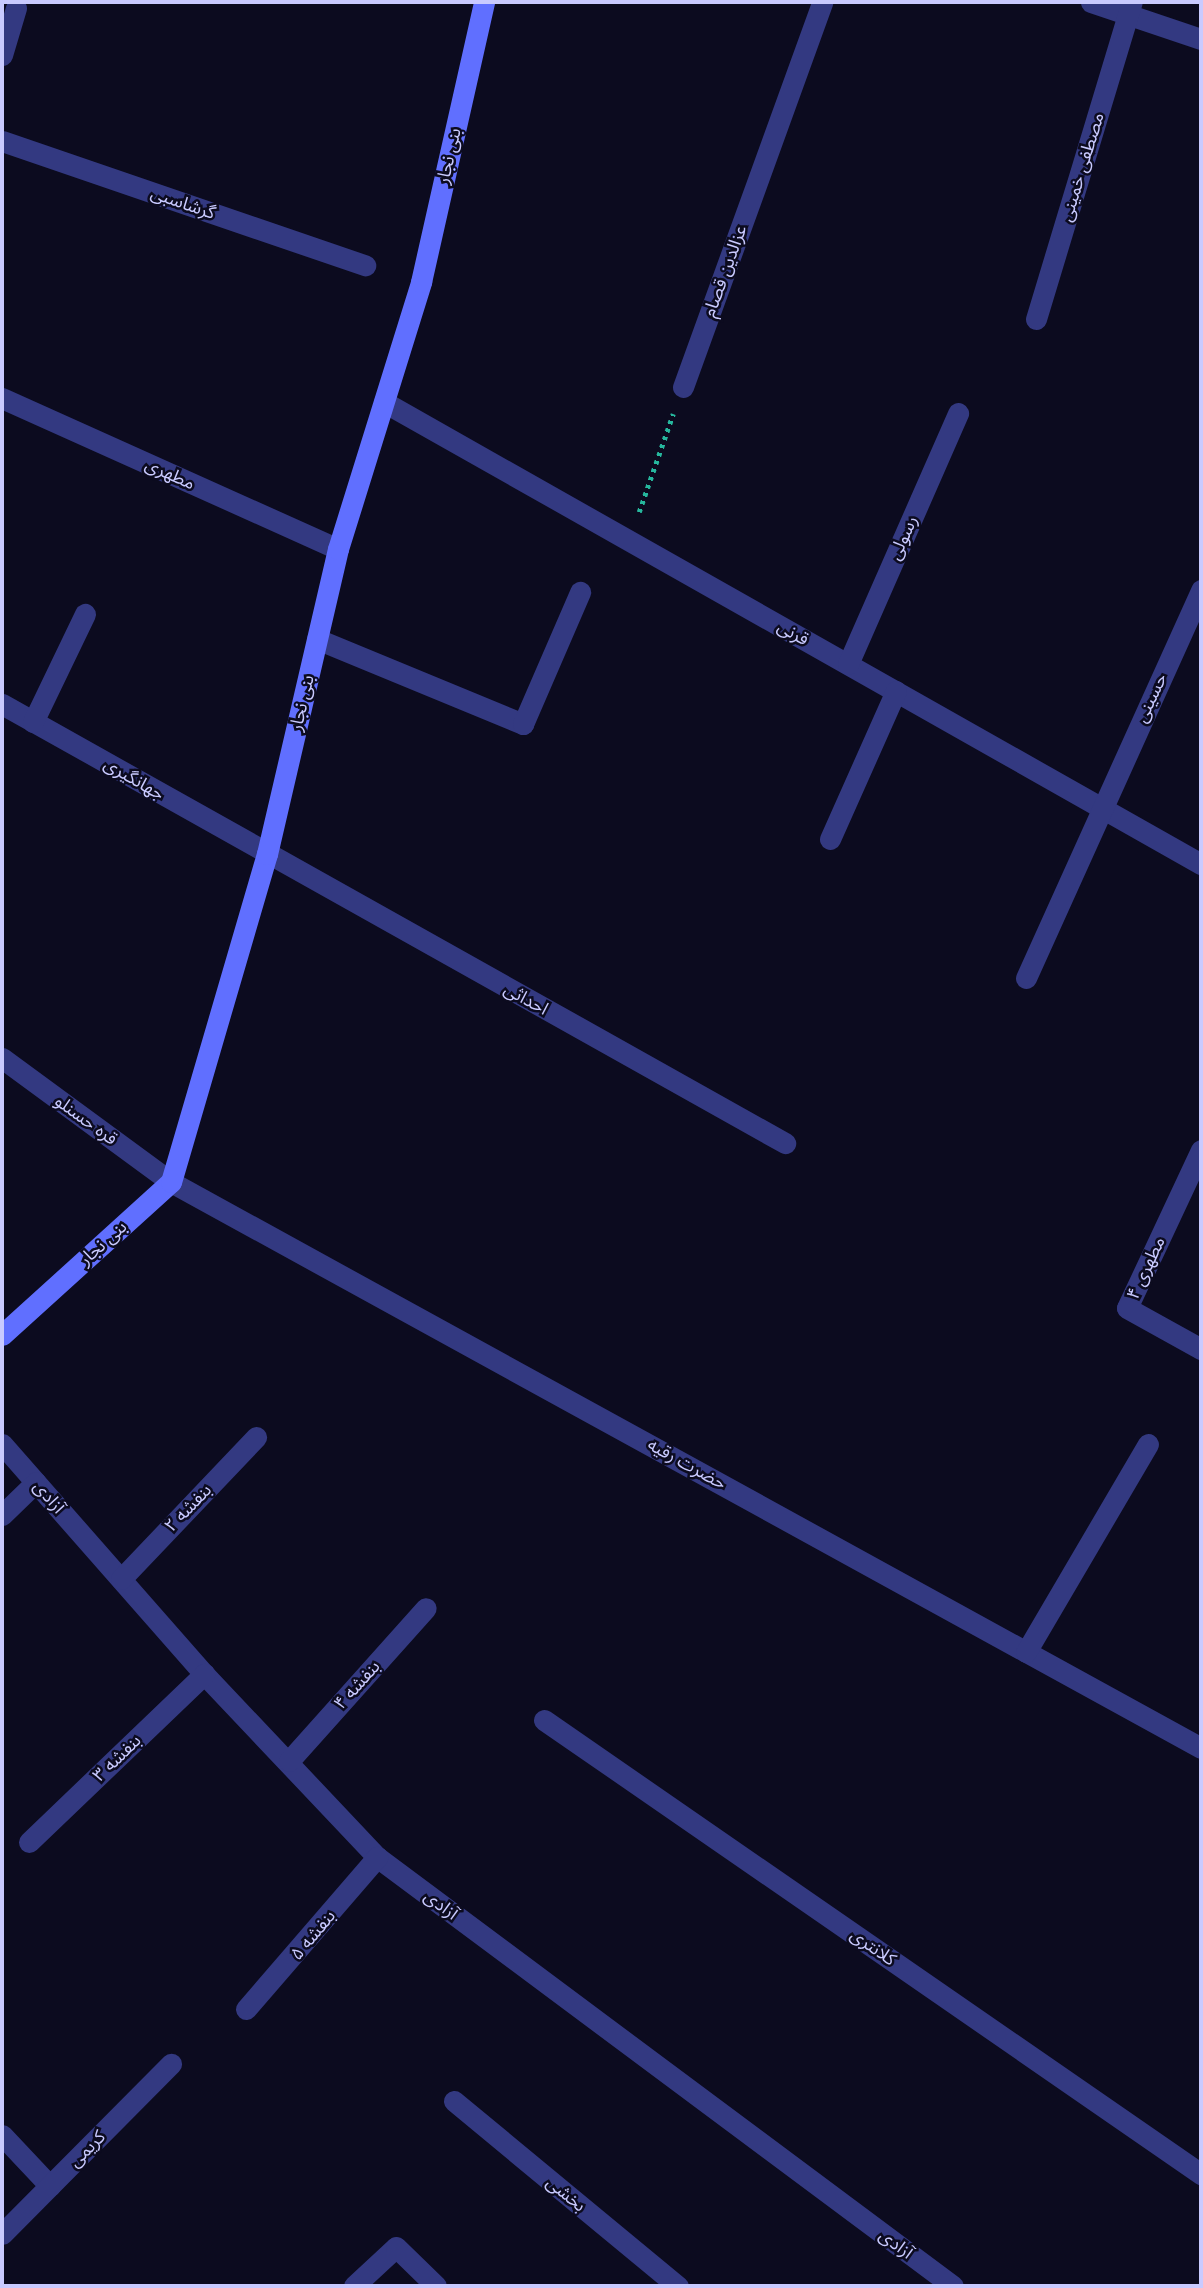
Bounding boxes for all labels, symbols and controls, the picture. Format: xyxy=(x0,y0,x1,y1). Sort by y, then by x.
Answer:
street label: مصطفی خمینی xyxy=(1055,110,1109,224)
street label: بنی نجار xyxy=(432,126,466,186)
street label: گرشاسبی xyxy=(148,182,218,224)
street label: عزالدین قصام xyxy=(698,222,752,320)
street label: مطهری xyxy=(142,454,198,494)
street label: رسولی xyxy=(884,512,922,564)
street label: قرنی xyxy=(773,616,813,650)
street label: حسینی xyxy=(1130,670,1172,726)
street label: بنی نجار xyxy=(285,673,319,733)
street label: جهانگیری xyxy=(100,753,168,805)
street label: احداثی xyxy=(500,978,552,1020)
street label: قره حسنلو xyxy=(50,1090,122,1150)
street label: بنی نجار xyxy=(75,1216,131,1270)
street label: مطهری ۴ xyxy=(1122,1233,1170,1303)
street label: حضرت رقیه xyxy=(644,1434,730,1494)
street label: آزادی xyxy=(29,1476,69,1518)
street label: بنفشه ۲ xyxy=(160,1479,216,1537)
street label: بنفشه ۴ xyxy=(329,1656,385,1714)
street label: بنفشه ۳ xyxy=(88,1730,146,1786)
street label: آزادی xyxy=(420,1885,462,1925)
street label: بنفشه ۵ xyxy=(286,1906,340,1964)
street label: کلانتری xyxy=(846,1924,900,1970)
street label: کریمی xyxy=(64,2126,110,2172)
street label: بخشی xyxy=(542,2171,590,2217)
street label: آزادی xyxy=(875,2224,917,2264)

